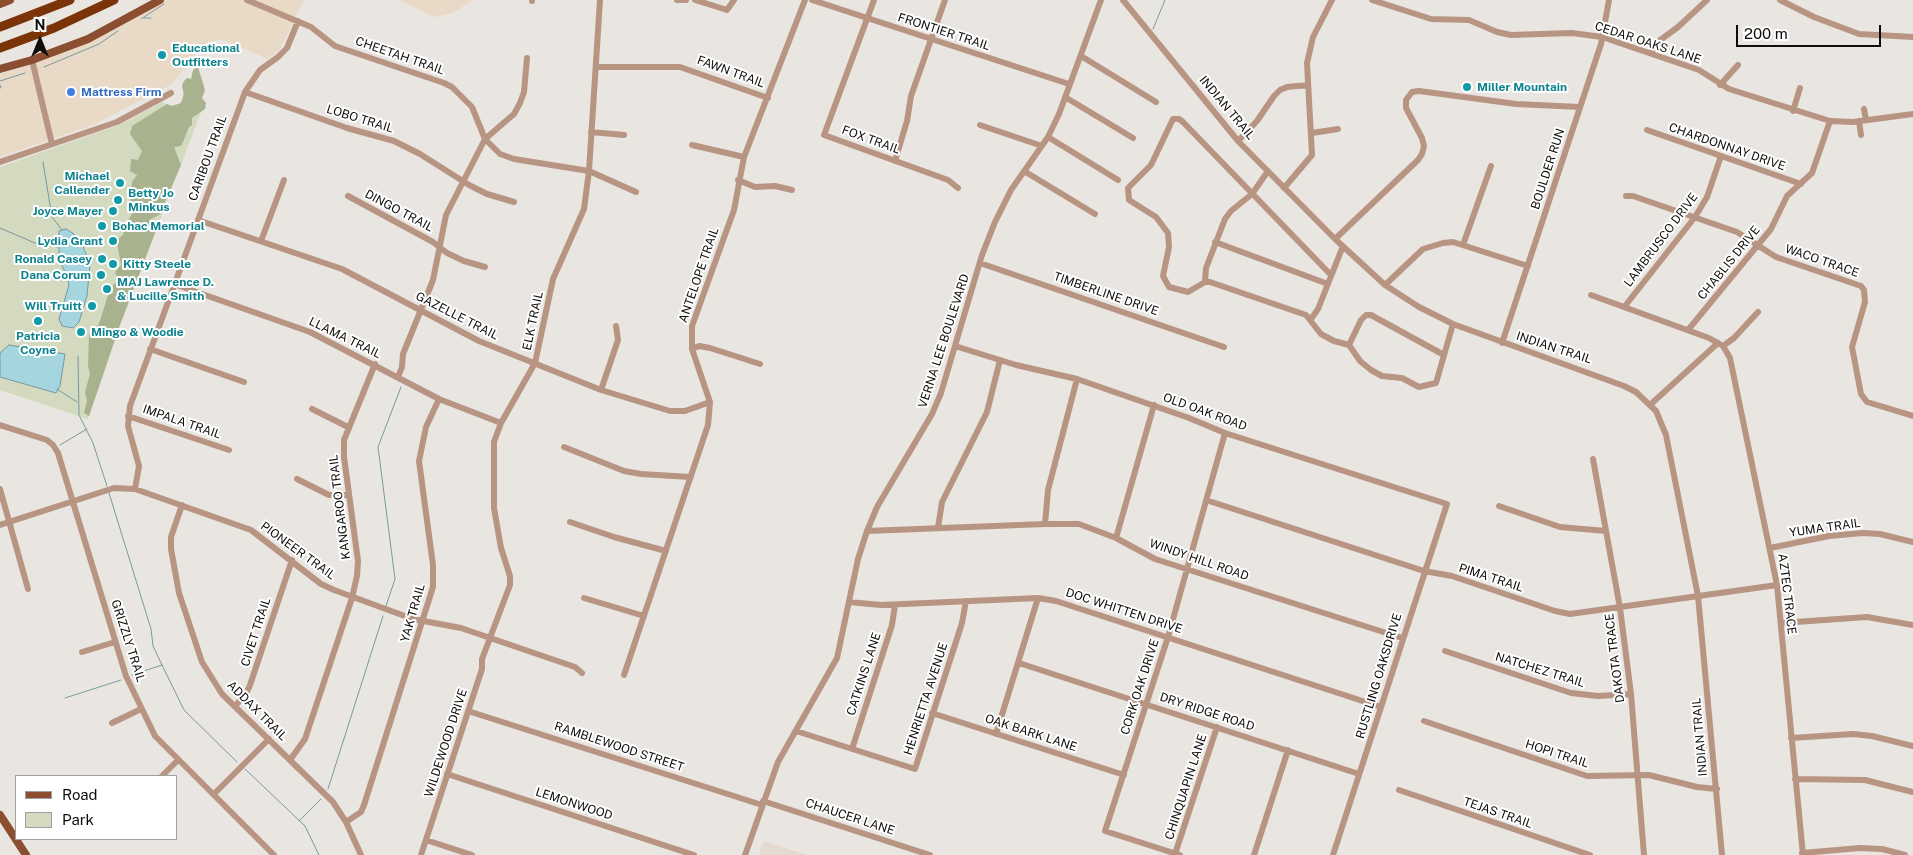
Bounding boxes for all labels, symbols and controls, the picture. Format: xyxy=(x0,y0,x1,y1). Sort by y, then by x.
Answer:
street label: FRONTIER TRAIL xyxy=(896,10,992,54)
north arrow xyxy=(15,15,65,65)
scale bar xyxy=(1738,15,1883,47)
text: N xyxy=(35,17,45,33)
street label: CEDAR OAKS LANE xyxy=(1593,19,1703,67)
text: 200 m xyxy=(1744,25,1788,42)
street label: CHEETAH TRAIL xyxy=(353,34,447,78)
place label: Educational Outfitters xyxy=(172,41,240,69)
marker: Educational Outfitters xyxy=(156,49,168,61)
street label: FAWN TRAIL xyxy=(695,53,767,91)
street label: INDIAN TRAIL xyxy=(1196,73,1258,143)
place label: Miller Mountain xyxy=(1477,80,1567,94)
marker: Miller Mountain xyxy=(1461,81,1473,93)
place label: Mattress Firm xyxy=(81,85,162,99)
marker: Mattress Firm xyxy=(65,86,77,98)
street label: LOBO TRAIL xyxy=(325,102,395,136)
street label: CARIBOU TRAIL xyxy=(186,113,230,203)
street label: CHARDONNAY DRIVE xyxy=(1667,120,1787,174)
street label: FOX TRAIL xyxy=(840,123,902,157)
street label: BOULDER RUN xyxy=(1528,127,1568,211)
place label: Michael Callender xyxy=(54,169,110,197)
marker: Michael Callender xyxy=(114,177,126,189)
place label: Betty Jo Minkus xyxy=(128,186,174,214)
street label: DINGO TRAIL xyxy=(362,187,436,235)
street label: LAMBRUSCO DRIVE xyxy=(1621,190,1701,290)
marker: Betty Jo Minkus xyxy=(112,194,124,206)
place label: Joyce Mayer xyxy=(33,204,103,218)
marker: Joyce Mayer xyxy=(107,205,119,217)
place label: Bohac Memorial xyxy=(112,219,205,233)
marker: Bohac Memorial xyxy=(96,220,108,232)
street label: CHABLIS DRIVE xyxy=(1695,223,1763,303)
street label: ANTELOPE TRAIL xyxy=(676,225,722,325)
place label: Lydia Grant xyxy=(37,234,103,248)
marker: Lydia Grant xyxy=(107,235,119,247)
street label: WACO TRACE xyxy=(1783,242,1861,280)
place label: Ronald Casey xyxy=(14,252,92,266)
marker: Ronald Casey xyxy=(96,253,108,265)
place label: Kitty Steele xyxy=(123,257,191,271)
marker: Kitty Steele xyxy=(107,258,119,270)
place label: Dana Corum xyxy=(21,268,91,282)
marker: Dana Corum xyxy=(95,269,107,281)
street label: TIMBERLINE DRIVE xyxy=(1052,269,1160,319)
street label: VERNA LEE BOULEVARD xyxy=(916,272,972,410)
place label: MAJ Lawrence D. & Lucille Smith xyxy=(117,275,214,303)
marker: MAJ Lawrence D. & Lucille Smith xyxy=(101,283,113,295)
street label: GAZELLE TRAIL xyxy=(413,289,501,343)
street label: ELK TRAIL xyxy=(520,290,546,352)
place label: Will Truitt xyxy=(25,299,82,313)
marker: Will Truitt xyxy=(86,300,98,312)
street label: LLAMA TRAIL xyxy=(306,314,384,362)
marker: Patricia Coyne xyxy=(32,315,44,327)
place label: Mingo & Woodie xyxy=(91,325,184,339)
marker: Mingo & Woodie xyxy=(75,326,87,338)
place label: Patricia Coyne xyxy=(16,329,60,357)
street label: INDIAN TRAIL xyxy=(1514,329,1594,367)
street label: OLD OAK ROAD xyxy=(1161,390,1249,434)
street label: IMPALA TRAIL xyxy=(141,402,223,442)
street label: KANGAROO TRAIL xyxy=(326,454,354,560)
street label: YUMA TRAIL xyxy=(1788,516,1862,540)
street label: PIONEER TRAIL xyxy=(258,519,338,583)
street label: WINDY HILL ROAD xyxy=(1147,536,1251,584)
street label: AZTEC TRACE xyxy=(1775,553,1799,635)
street label: PIMA TRAIL xyxy=(1457,561,1525,595)
street label: YAK TRAIL xyxy=(398,582,428,644)
street label: DOC WHITTEN DRIVE xyxy=(1064,585,1184,637)
street label: CIVET TRAIL xyxy=(238,596,274,668)
street label: GRIZZLY TRAIL xyxy=(108,598,148,684)
street label: RUSTLING OAKSDRIVE xyxy=(1353,612,1405,740)
street label: DAKOTA TRACE xyxy=(1602,612,1628,704)
street label: CATKINS LANE xyxy=(844,631,884,717)
street label: CORK OAK DRIVE xyxy=(1118,637,1162,737)
street label: HENRIETTA AVENUE xyxy=(901,641,951,757)
street label: NATCHEZ TRAIL xyxy=(1493,649,1587,691)
street label: ADDAX TRAIL xyxy=(224,678,290,744)
street label: WILDEWOOD DRIVE xyxy=(422,687,470,799)
street label: DRY RIDGE ROAD xyxy=(1158,690,1256,734)
street label: INDIAN TRAIL xyxy=(1689,697,1711,777)
street label: OAK BARK LANE xyxy=(983,711,1079,755)
street label: RAMBLEWOOD STREET xyxy=(552,719,686,775)
street label: CHINQUAPIN LANE xyxy=(1162,732,1210,842)
street label: HOPI TRAIL xyxy=(1523,737,1591,771)
legend xyxy=(15,775,178,840)
street label: LEMONWOOD xyxy=(534,785,614,823)
text: Road xyxy=(62,786,98,803)
street label: TEJAS TRAIL xyxy=(1461,794,1535,832)
street label: CHAUCER LANE xyxy=(804,796,896,838)
text: Park xyxy=(62,811,94,828)

